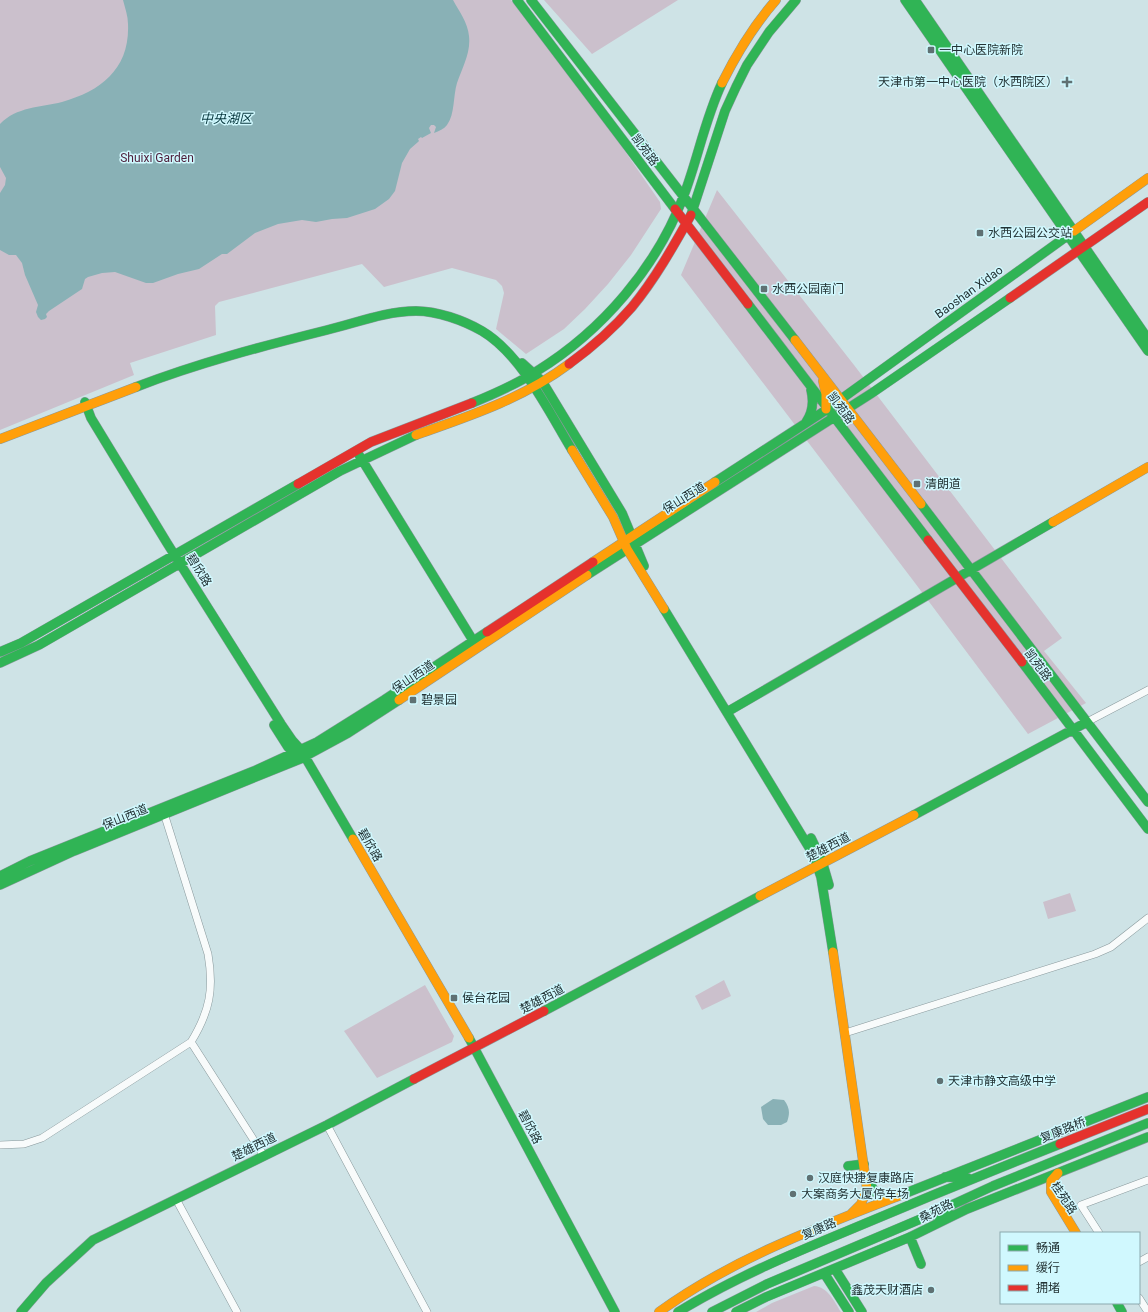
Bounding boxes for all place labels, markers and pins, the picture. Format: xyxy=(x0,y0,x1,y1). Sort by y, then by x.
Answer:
place label: 一中心医院新院 xyxy=(939,43,1023,57)
marker: 一中心医院新院 xyxy=(926,45,936,55)
place label: 天津市第一中心医院（水西院区） xyxy=(878,75,1058,89)
marker: 天津市第一中心医院（水西院区） xyxy=(1061,76,1073,88)
place label: 水西公园公交站 xyxy=(988,226,1072,240)
marker: 水西公园公交站 xyxy=(975,228,985,238)
place label: 水西公园南门 xyxy=(772,282,844,296)
marker: 水西公园南门 xyxy=(759,284,769,294)
place label: 清朗道 xyxy=(925,477,961,491)
marker: 清朗道 xyxy=(912,479,922,489)
place label: 碧景园 xyxy=(421,693,457,707)
marker: 碧景园 xyxy=(408,695,418,705)
place label: 侯台花园 xyxy=(462,991,510,1005)
marker: 侯台花园 xyxy=(449,993,459,1003)
place label: 天津市静文高级中学 xyxy=(948,1074,1056,1088)
marker: 天津市静文高级中学 xyxy=(935,1076,945,1086)
place label: 汉庭快捷复康路店 xyxy=(818,1171,914,1185)
marker: 汉庭快捷复康路店 xyxy=(805,1173,815,1183)
place label: 大案商务大厦停车场 xyxy=(801,1187,909,1201)
marker: 大案商务大厦停车场 xyxy=(788,1189,798,1199)
place label: 鑫茂天财酒店 xyxy=(851,1283,923,1297)
marker: 鑫茂天财酒店 xyxy=(926,1285,936,1295)

